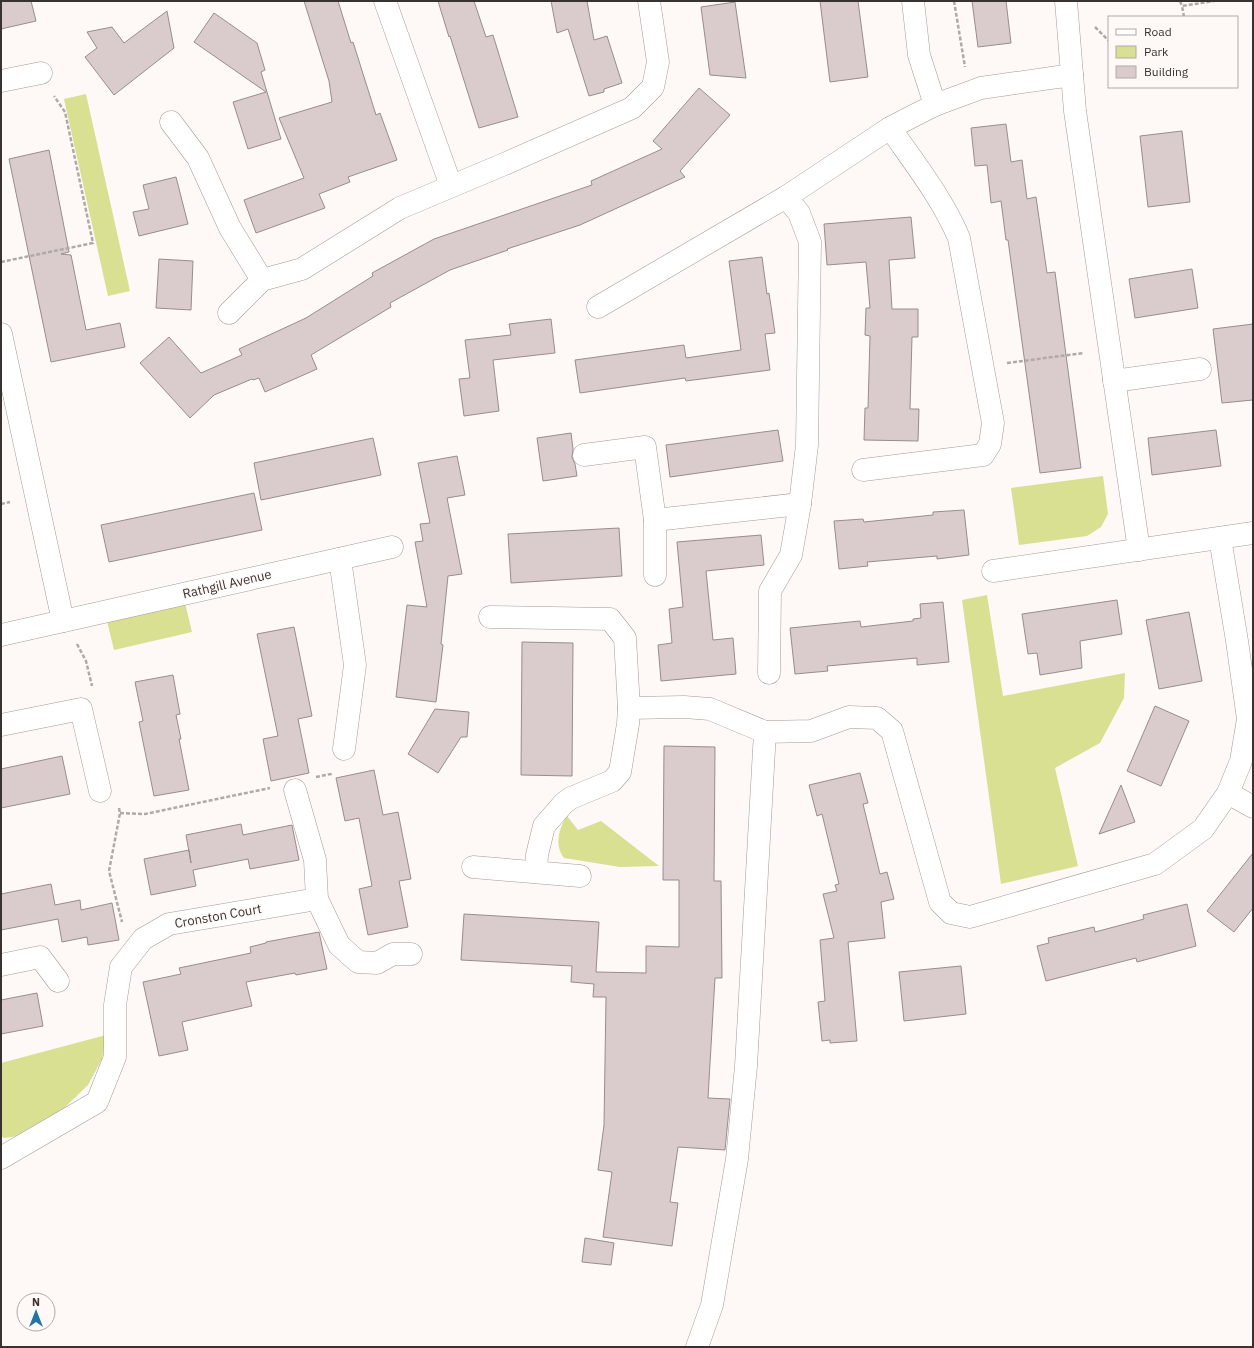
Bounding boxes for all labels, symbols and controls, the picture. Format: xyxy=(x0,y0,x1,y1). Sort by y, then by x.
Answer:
legend xyxy=(1108,16,1238,88)
text: Road xyxy=(1144,24,1172,39)
text: Park xyxy=(1144,44,1169,59)
text: Building xyxy=(1144,64,1189,79)
street label: Rathgill Avenue xyxy=(181,566,273,602)
street label: Cronston Court xyxy=(173,900,263,932)
north arrow xyxy=(16,1292,56,1332)
text: N xyxy=(32,1295,40,1309)

